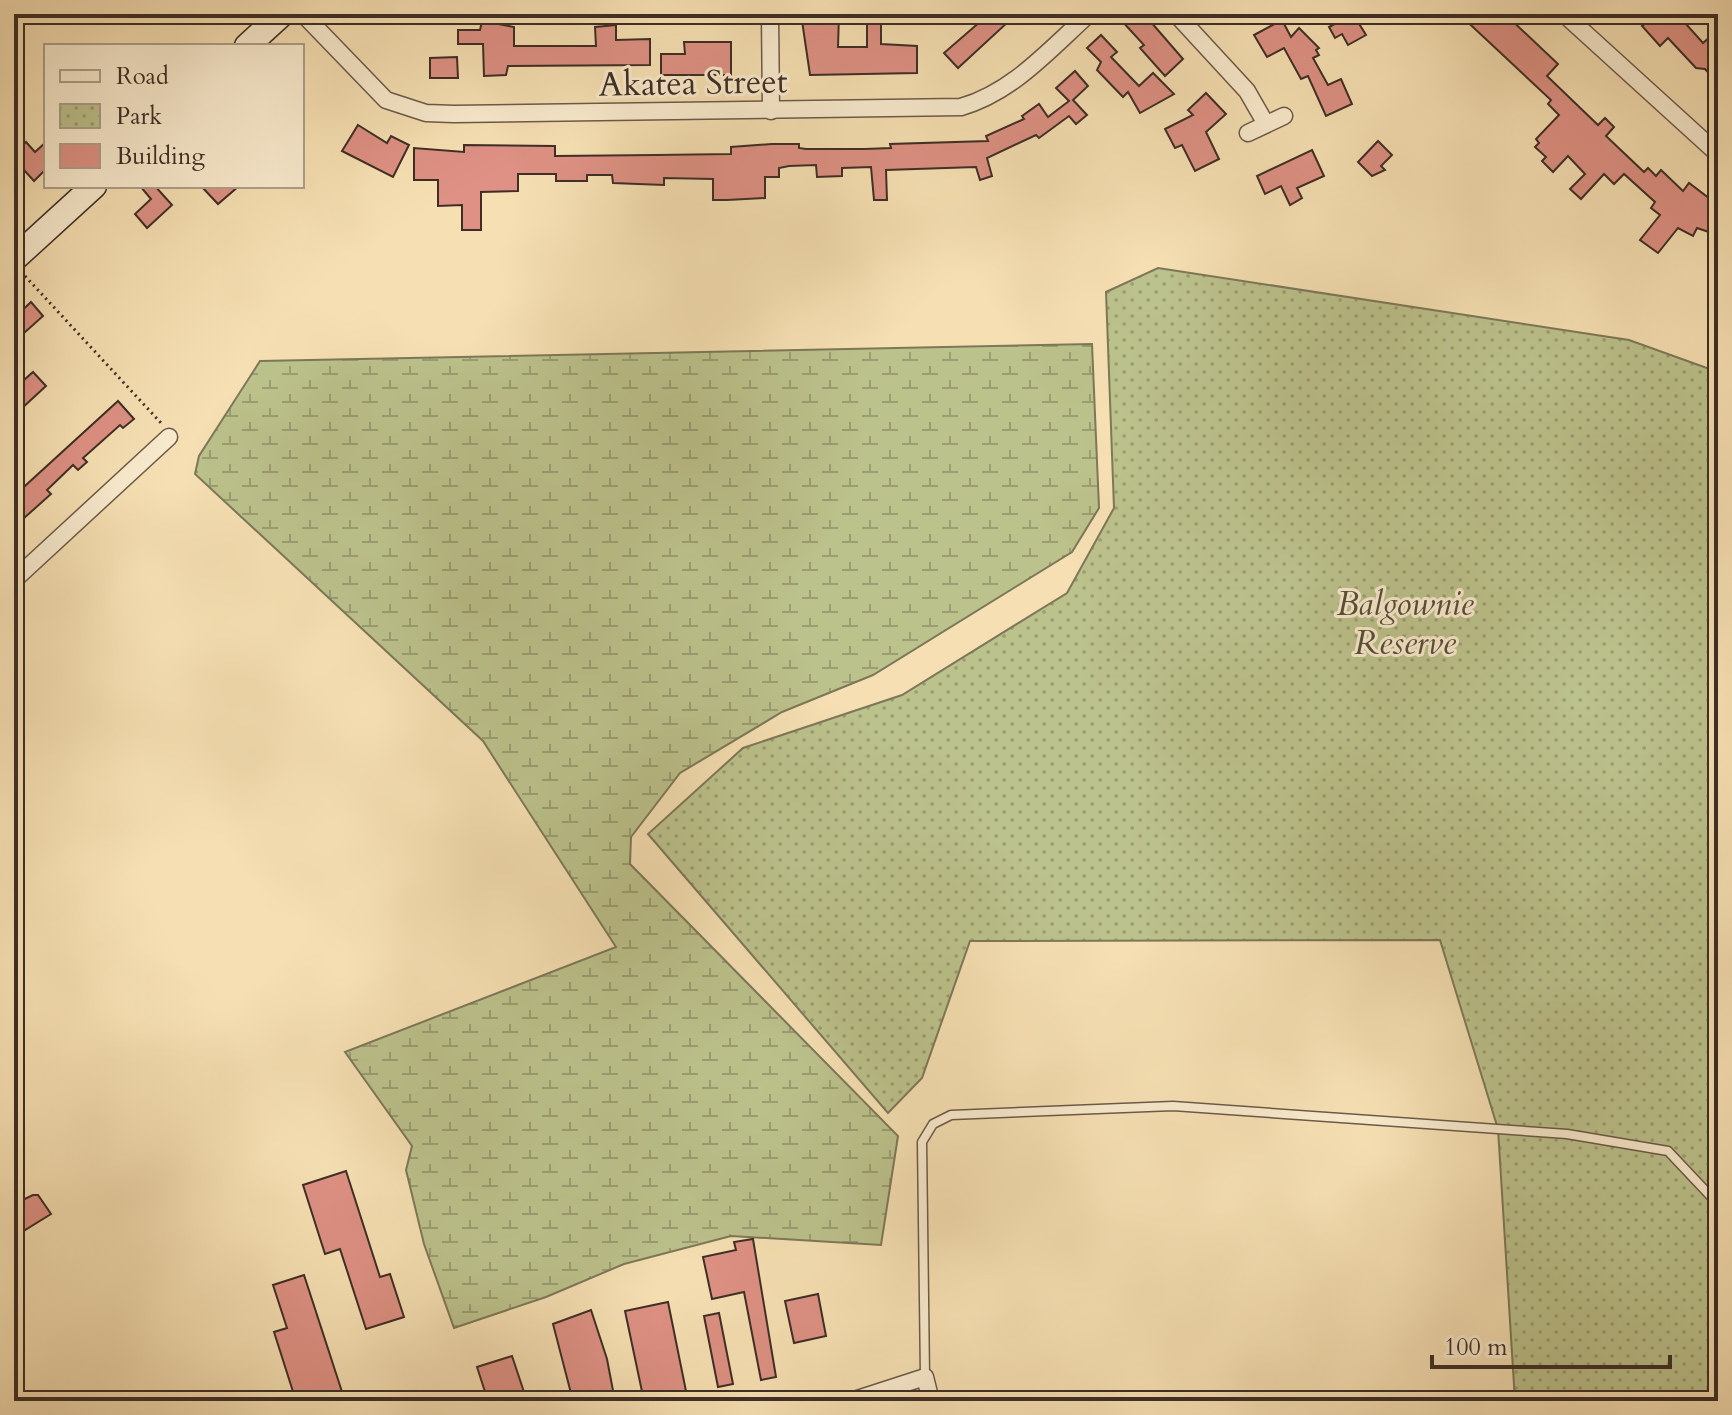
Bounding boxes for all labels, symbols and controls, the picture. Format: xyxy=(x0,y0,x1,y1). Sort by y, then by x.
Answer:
legend xyxy=(44,44,304,188)
street label: Akatea Street xyxy=(598,58,788,108)
text: Road xyxy=(116,60,169,93)
text: Park xyxy=(116,100,162,133)
text: Building xyxy=(116,140,206,173)
park label: Balgownie Reserve xyxy=(1336,581,1474,666)
scale bar xyxy=(1432,1319,1670,1369)
text: 100 m xyxy=(1444,1331,1508,1364)

